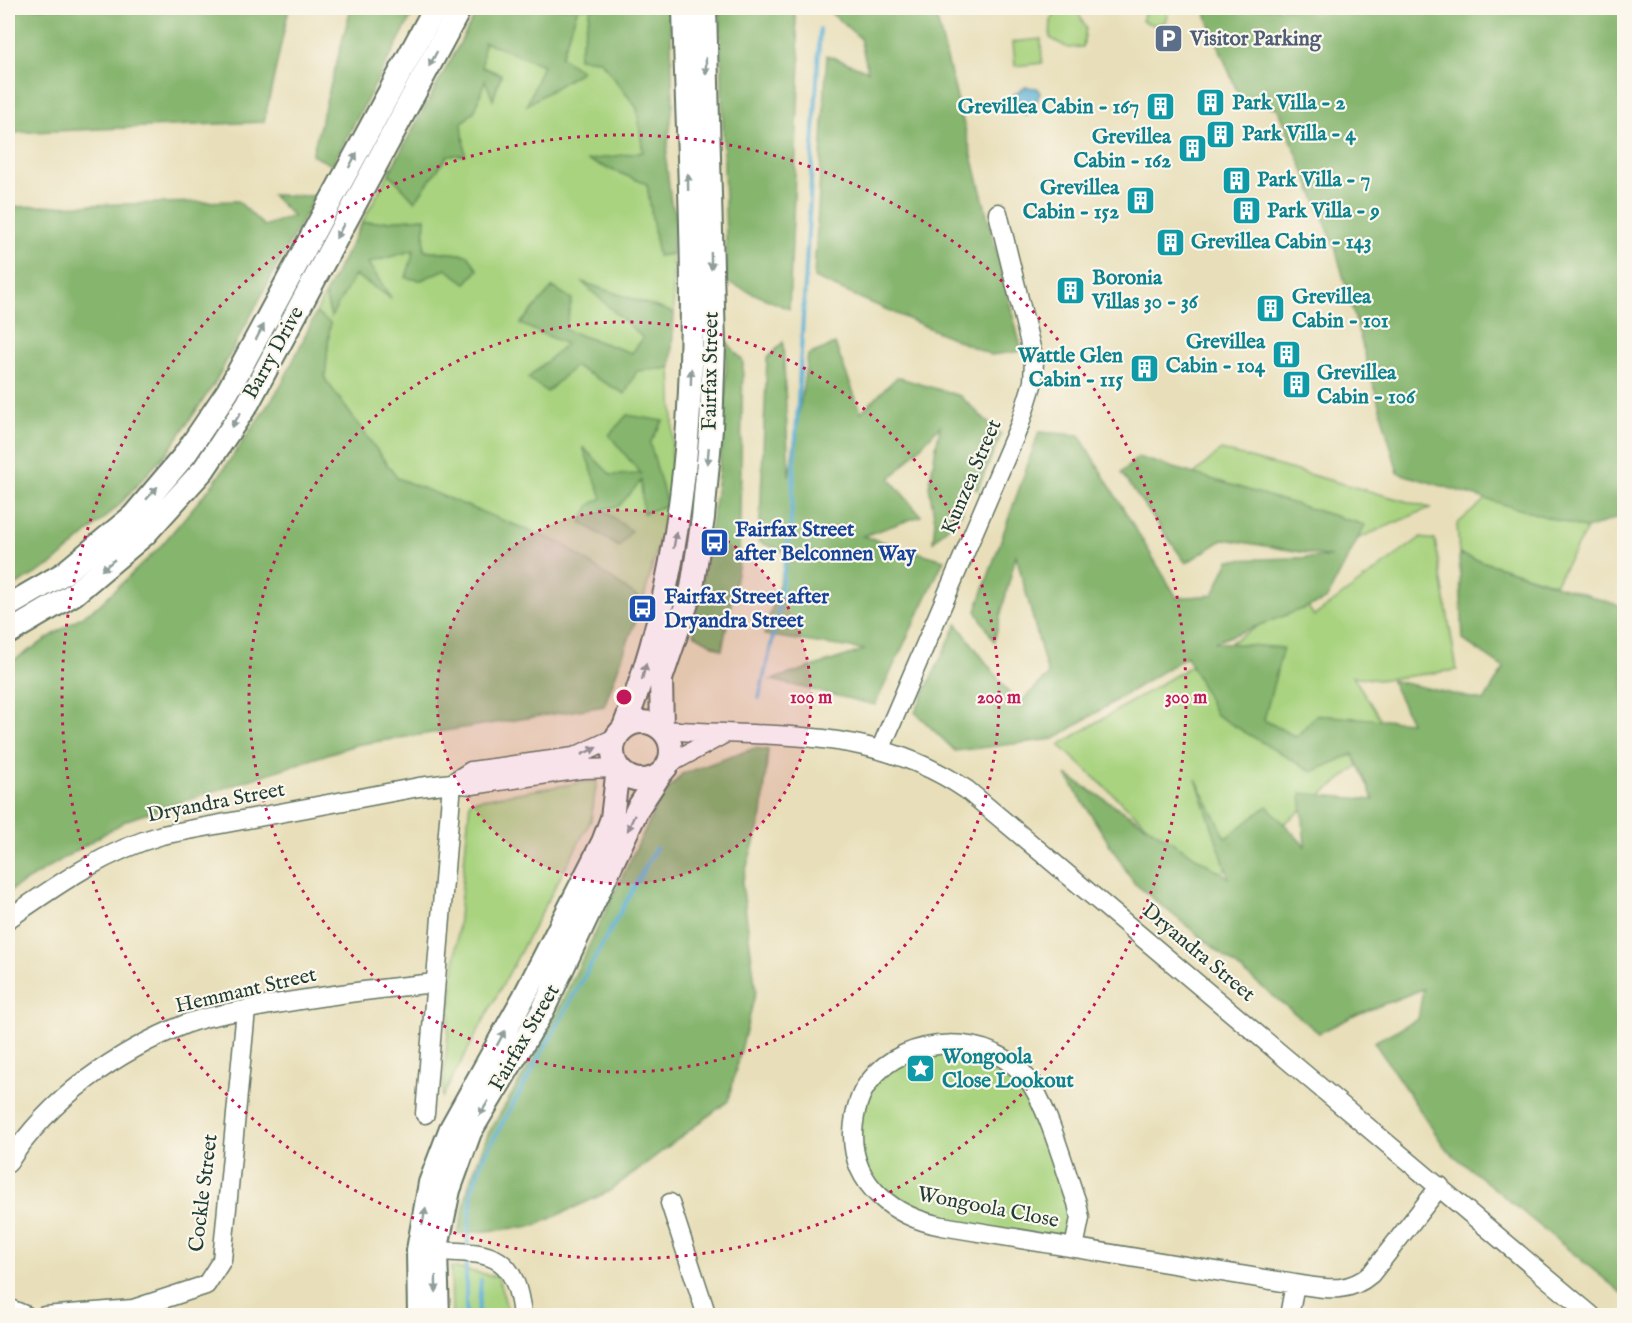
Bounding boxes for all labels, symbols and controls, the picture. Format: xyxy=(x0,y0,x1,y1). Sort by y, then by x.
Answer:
parking icon: Visitor Parking xyxy=(1153,23,1185,55)
place label: Visitor Parking xyxy=(1189,26,1322,53)
one-way arrow xyxy=(428,51,438,68)
one-way arrow xyxy=(702,56,711,75)
building icon: Park Villa - 2 xyxy=(1195,87,1227,119)
place label: Park Villa - 2 xyxy=(1232,90,1345,117)
building icon: Grevillea Cabin - 167 xyxy=(1144,91,1176,123)
place label: Grevillea Cabin - 167 xyxy=(958,94,1139,121)
building icon: Park Villa - 4 xyxy=(1205,118,1237,150)
place label: Park Villa - 4 xyxy=(1242,121,1356,148)
place label: Grevillea Cabin - 162 xyxy=(1074,124,1172,175)
building icon: Grevillea Cabin - 162 xyxy=(1176,133,1208,165)
one-way arrow xyxy=(347,151,357,169)
building icon: Park Villa - 7 xyxy=(1220,164,1252,196)
place label: Park Villa - 7 xyxy=(1257,167,1370,194)
one-way arrow xyxy=(683,173,693,192)
place label: Grevillea Cabin - 152 xyxy=(1023,175,1120,226)
building icon: Grevillea Cabin - 152 xyxy=(1124,184,1156,216)
building icon: Park Villa - 9 xyxy=(1230,195,1262,227)
place label: Park Villa - 9 xyxy=(1267,198,1380,225)
one-way arrow xyxy=(335,222,345,239)
building icon: Grevillea Cabin - 143 xyxy=(1154,226,1186,258)
place label: Grevillea Cabin - 143 xyxy=(1191,229,1372,256)
one-way arrow xyxy=(707,251,716,270)
place label: Boronia Villas 30 - 36 xyxy=(1091,265,1199,316)
building icon: Boronia Villas 30 - 36 xyxy=(1055,274,1087,306)
place label: Grevillea Cabin - 101 xyxy=(1292,284,1389,335)
building icon: Grevillea Cabin - 101 xyxy=(1255,293,1287,325)
street label: Barry Drive xyxy=(237,301,311,404)
street label: Fairfax Street xyxy=(696,311,726,431)
one-way arrow xyxy=(255,323,265,340)
place label: Grevillea Cabin - 104 xyxy=(1166,329,1266,380)
building icon: Grevillea Cabin - 104 xyxy=(1270,338,1302,370)
place label: Wattle Glen Cabin - 115 xyxy=(1017,343,1123,394)
building icon: Wattle Glen Cabin - 115 xyxy=(1128,352,1160,384)
place label: Grevillea Cabin - 106 xyxy=(1317,360,1416,411)
one-way arrow xyxy=(686,368,696,387)
building icon: Grevillea Cabin - 106 xyxy=(1280,369,1312,401)
one-way arrow xyxy=(231,412,242,428)
street label: Kunzea Street xyxy=(936,415,1008,539)
one-way arrow xyxy=(703,446,713,465)
one-way arrow xyxy=(145,486,159,501)
place label: Fairfax Street after Belconnen Way xyxy=(735,517,917,568)
bus stop icon: Fairfax Street after Belconnen Way xyxy=(698,526,730,558)
one-way arrow xyxy=(671,531,680,550)
one-way arrow xyxy=(100,559,116,572)
place label: Fairfax Street after Dryandra Street xyxy=(664,584,829,635)
bus stop icon: Fairfax Street after Dryandra Street xyxy=(627,593,659,625)
one-way arrow xyxy=(640,663,649,681)
centre of rings xyxy=(614,687,634,707)
text: 100 m xyxy=(790,687,832,710)
text: 200 m xyxy=(977,687,1021,710)
text: 300 m xyxy=(1165,687,1207,710)
one-way arrow xyxy=(581,746,598,755)
street label: Dryandra Street xyxy=(145,776,287,830)
one-way arrow xyxy=(626,815,636,833)
street label: Dryandra Street xyxy=(1136,898,1260,1008)
street label: Hemmant Street xyxy=(173,962,319,1020)
street label: Fairfax Street xyxy=(484,980,566,1096)
one-way arrow xyxy=(496,1029,506,1046)
place label: Wongoola Close Lookout xyxy=(941,1044,1074,1095)
place icon: Wongoola Close Lookout xyxy=(905,1053,937,1085)
one-way arrow xyxy=(479,1100,489,1117)
street label: Cockle Street xyxy=(183,1132,225,1254)
street label: Wongoola Close xyxy=(915,1181,1061,1235)
one-way arrow xyxy=(420,1206,429,1225)
one-way arrow xyxy=(431,1274,441,1293)

